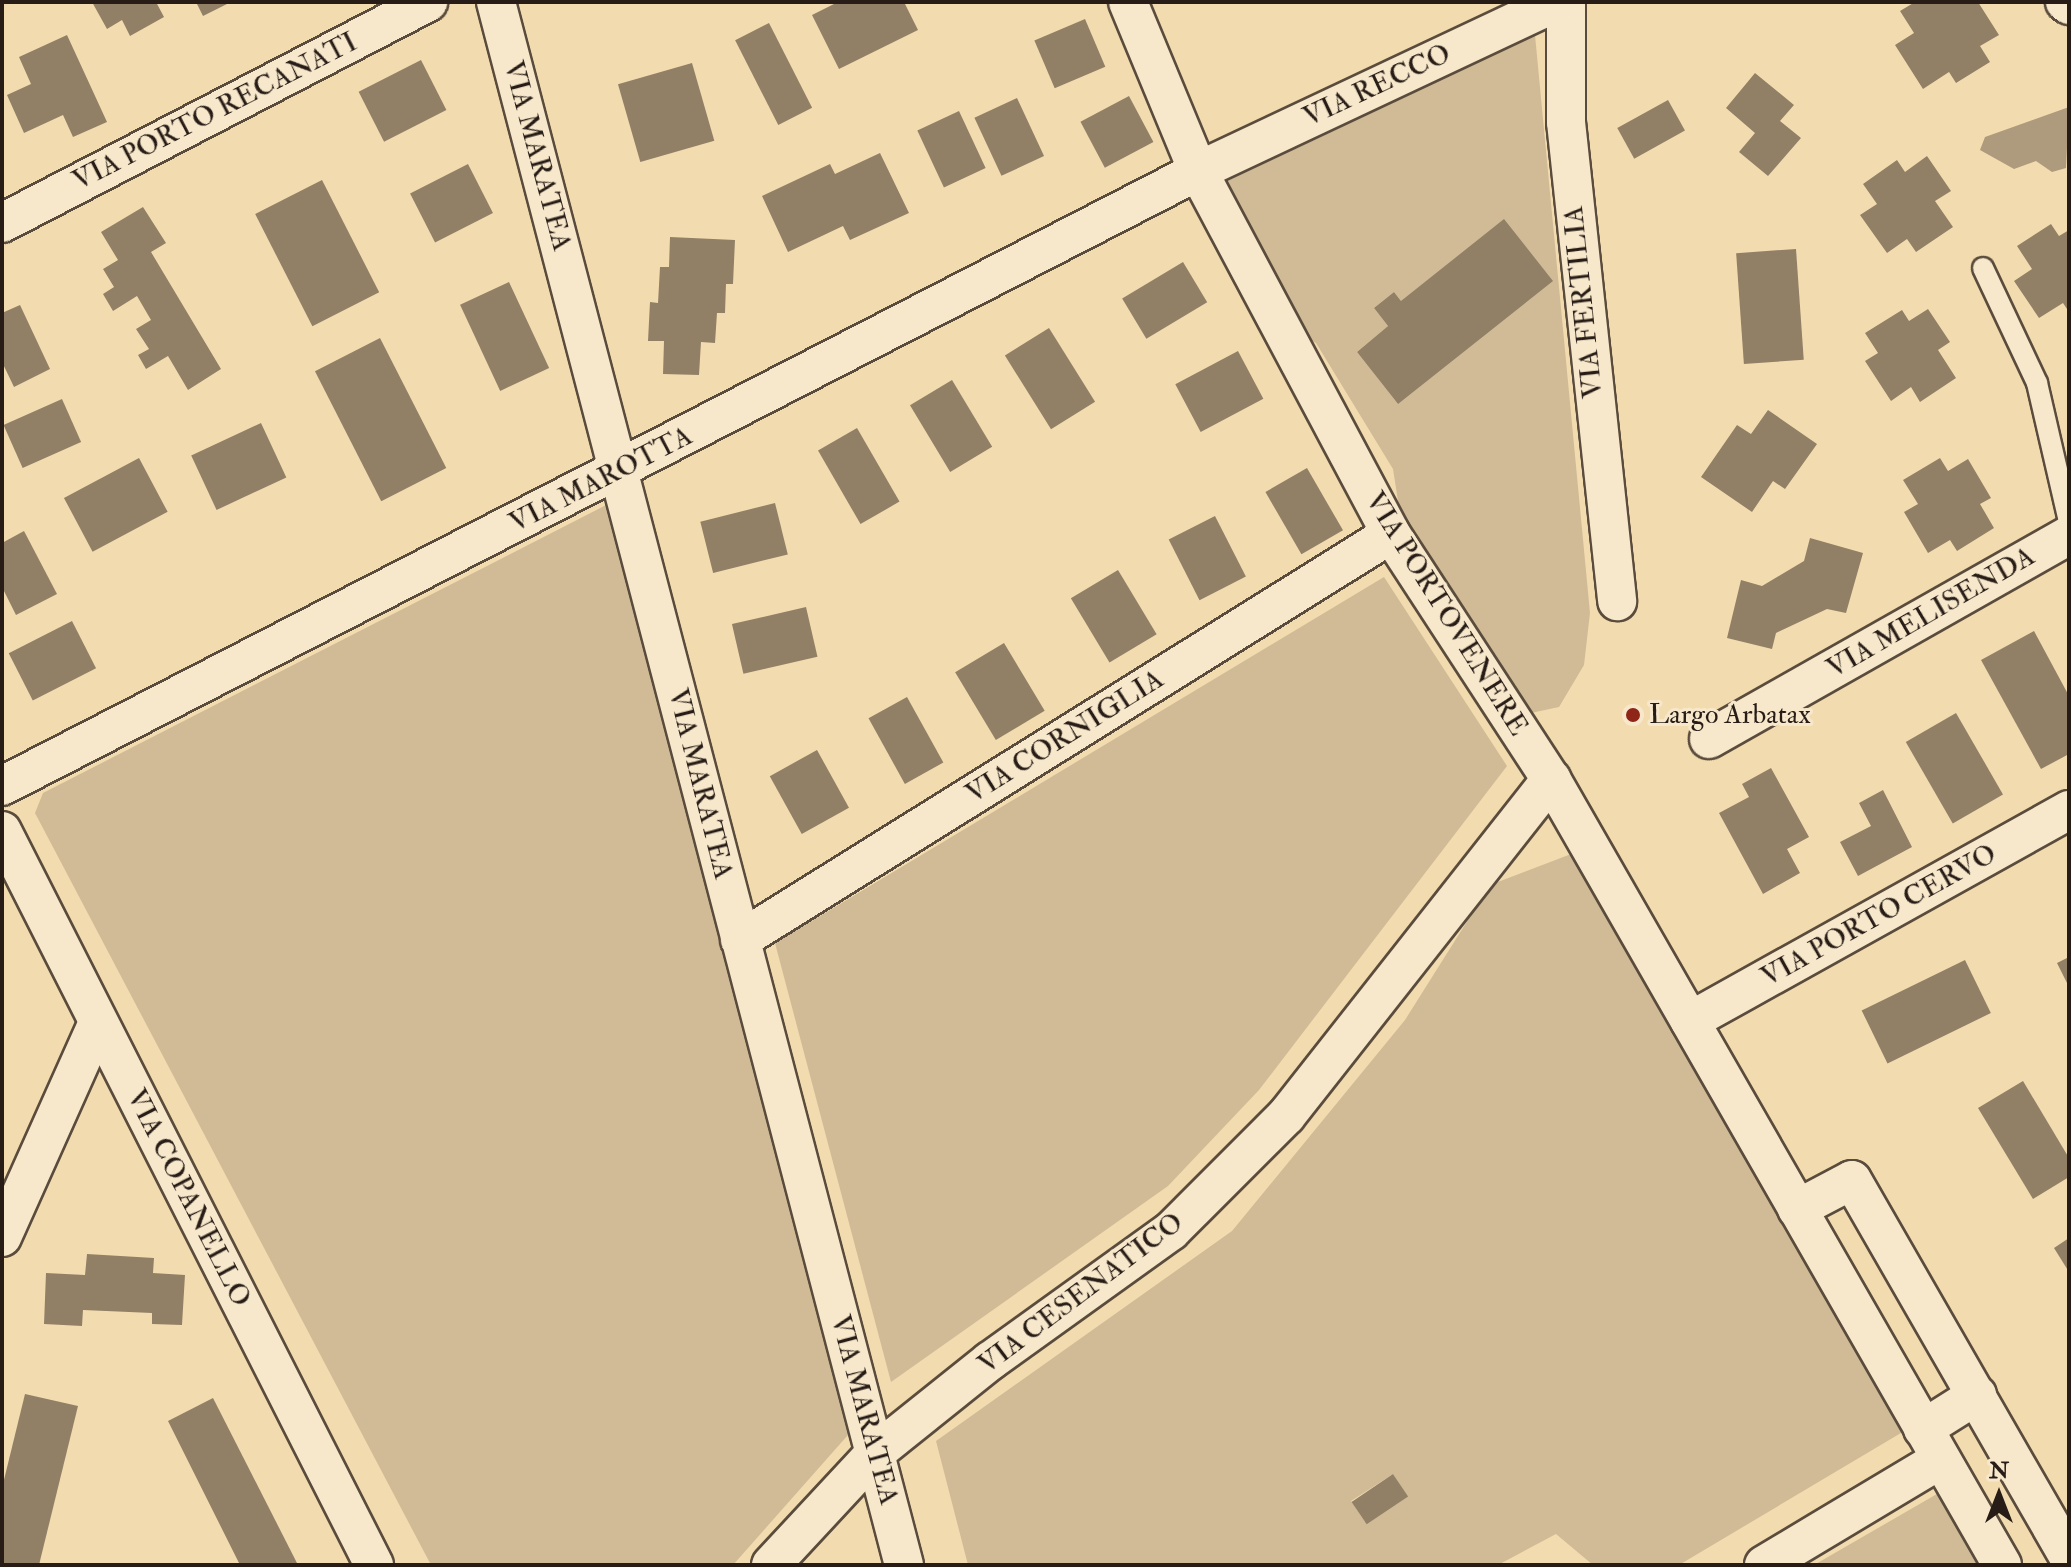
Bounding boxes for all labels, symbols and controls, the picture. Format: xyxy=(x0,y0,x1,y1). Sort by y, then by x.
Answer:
street label: VIA PORTO RECANATI xyxy=(67,26,363,198)
street label: VIA RECCO xyxy=(1298,37,1456,135)
street label: VIA MARATEA xyxy=(496,57,578,255)
street label: VIA FERTILIA xyxy=(1557,204,1611,400)
street label: VIA MAROTTA xyxy=(504,419,698,541)
street label: VIA PORTOVENERE xyxy=(1357,486,1535,742)
street label: VIA MELISENDA xyxy=(1821,540,2041,686)
street label: VIA CORNIGLIA xyxy=(960,663,1170,811)
street label: VIA MARATEA xyxy=(660,685,740,883)
place label: Largo Arbatax xyxy=(1649,698,1811,732)
marker: Largo Arbatax xyxy=(1624,706,1642,724)
street label: VIA PORTO CERVO xyxy=(1755,837,2003,995)
street label: VIA COPANELLO xyxy=(119,1084,257,1312)
street label: VIA CESENATICO xyxy=(972,1206,1190,1382)
street label: VIA MARATEA xyxy=(823,1311,905,1509)
north arrow xyxy=(1959,1455,2039,1535)
text: N xyxy=(1989,1457,2009,1485)

